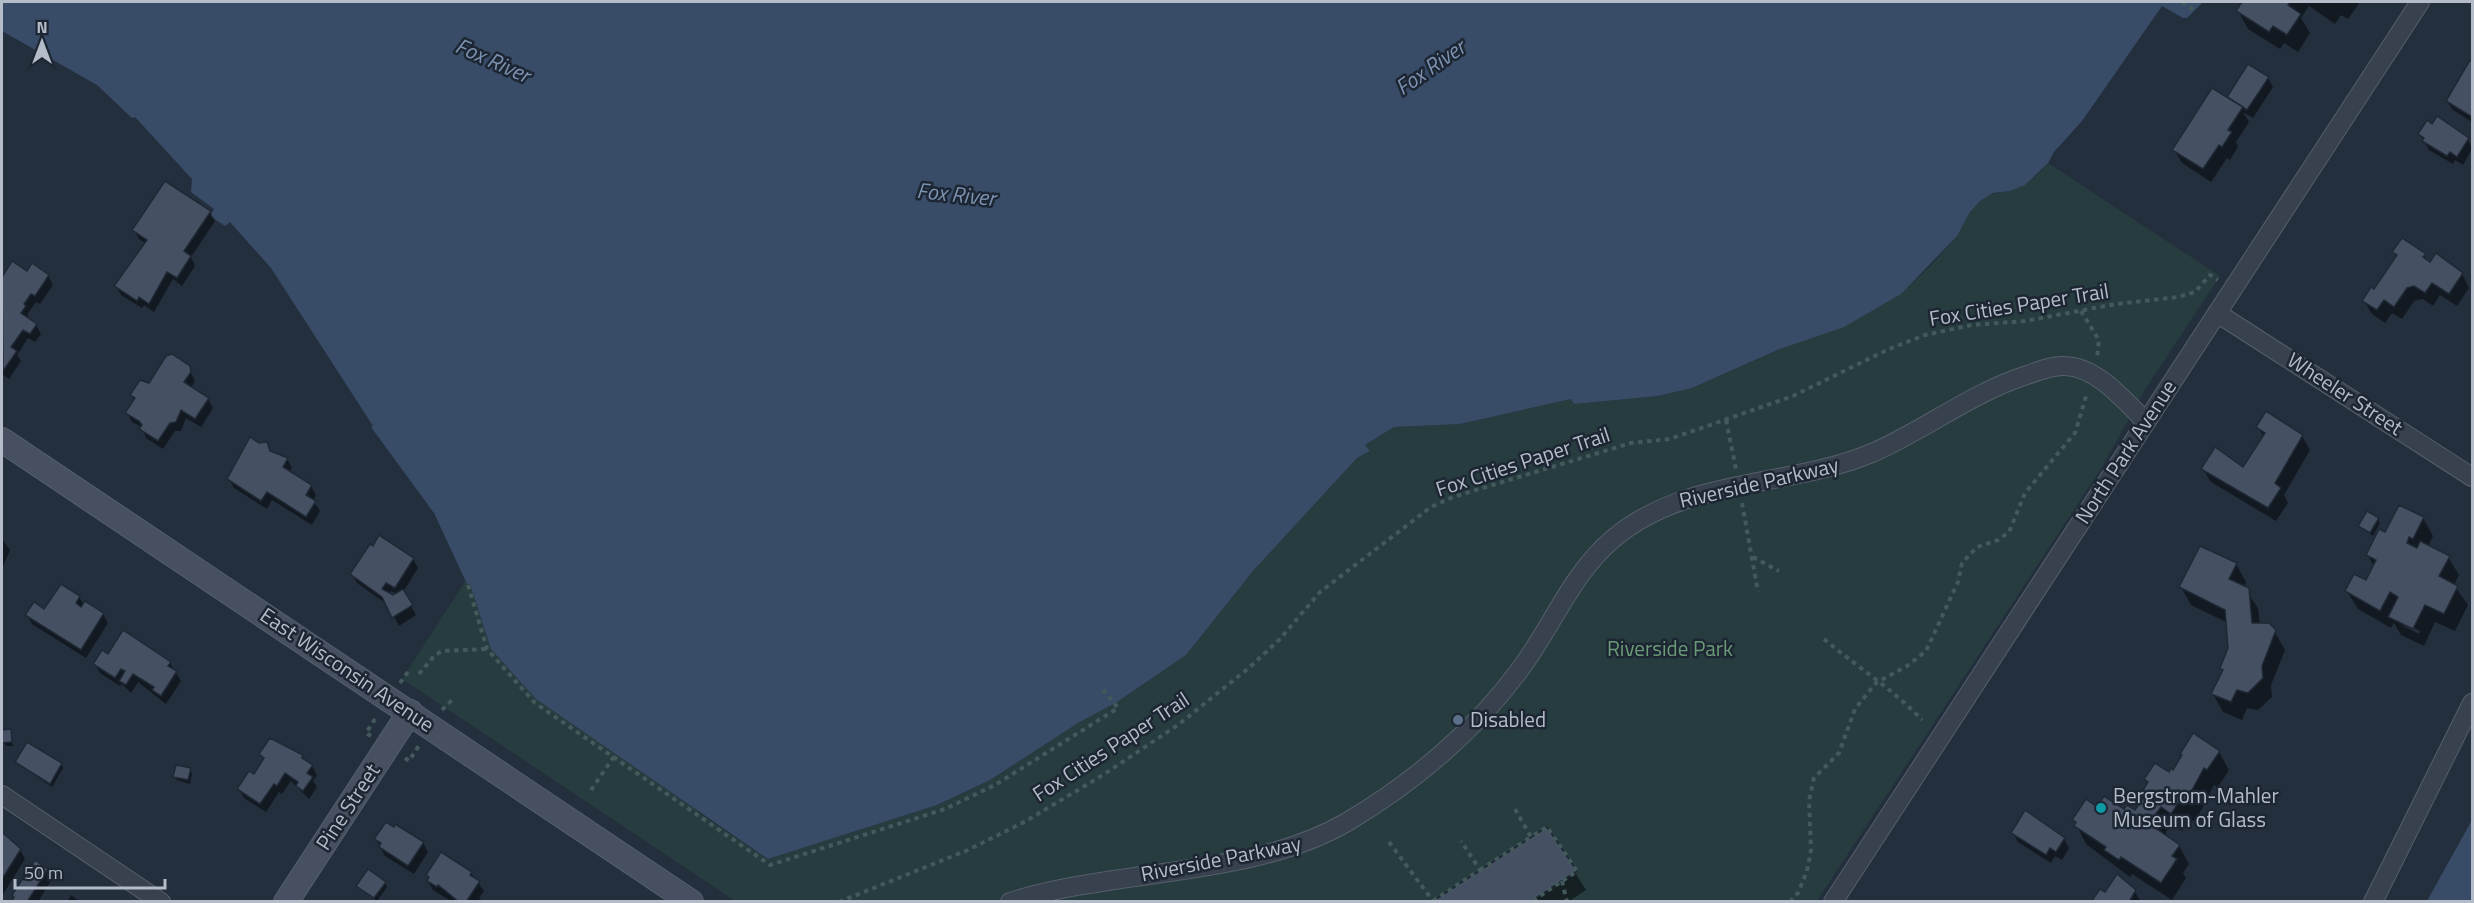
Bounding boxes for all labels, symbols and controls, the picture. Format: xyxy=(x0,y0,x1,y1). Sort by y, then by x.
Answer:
north arrow xyxy=(12,12,72,72)
text: N xyxy=(36,15,48,39)
water label: Fox River xyxy=(450,28,539,93)
water label: Fox River xyxy=(1388,29,1474,103)
water label: Fox River xyxy=(915,173,1000,215)
street label: Fox Cities Paper Trail xyxy=(1927,274,2111,334)
street label: Wheeler Street xyxy=(2281,344,2410,443)
street label: North Park Avenue xyxy=(2066,373,2184,530)
street label: Fox Cities Paper Trail xyxy=(1431,418,1614,504)
street label: Riverside Parkway xyxy=(1676,448,1842,516)
street label: East Wisconsin Avenue xyxy=(254,599,441,740)
park label: Riverside Park xyxy=(1607,632,1733,664)
street label: Fox Cities Paper Trail xyxy=(1026,683,1195,809)
place label: Disabled xyxy=(1470,703,1546,735)
marker: Disabled xyxy=(1451,713,1465,727)
street label: Pine Street xyxy=(307,756,388,856)
place label: Bergstrom-Mahler Museum of Glass xyxy=(2113,779,2279,835)
marker: Bergstrom-Mahler Museum of Glass xyxy=(2094,801,2108,815)
street label: Riverside Parkway xyxy=(1138,827,1304,889)
scale bar xyxy=(15,852,165,890)
text: 50 m xyxy=(24,859,63,886)

